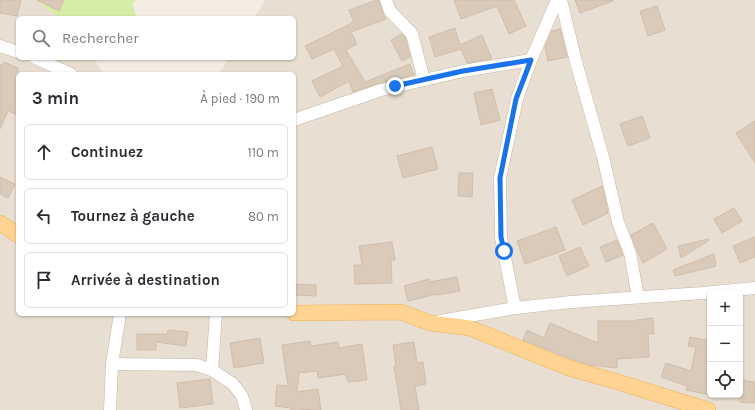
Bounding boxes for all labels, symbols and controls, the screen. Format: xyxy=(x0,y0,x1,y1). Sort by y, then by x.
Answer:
search box xyxy=(16,16,296,60)
icon: search xyxy=(30,27,52,49)
text: Rechercher xyxy=(62,29,139,47)
route end xyxy=(386,77,404,95)
text: 3 min xyxy=(32,88,79,108)
text: À pied · 190 m xyxy=(200,91,280,106)
icon: ahead xyxy=(33,141,55,163)
text: Continuez xyxy=(71,143,143,161)
text: 110 m xyxy=(247,145,279,160)
icon: left xyxy=(33,205,55,227)
text: Tournez à gauche xyxy=(71,207,195,225)
text: 80 m xyxy=(248,209,279,224)
route start xyxy=(495,242,513,260)
icon: arrive xyxy=(33,269,55,291)
text: Arrivée à destination xyxy=(71,271,220,289)
map controls xyxy=(707,290,743,398)
button: + xyxy=(707,290,743,326)
button: − xyxy=(707,326,743,362)
button: locate xyxy=(707,362,743,398)

